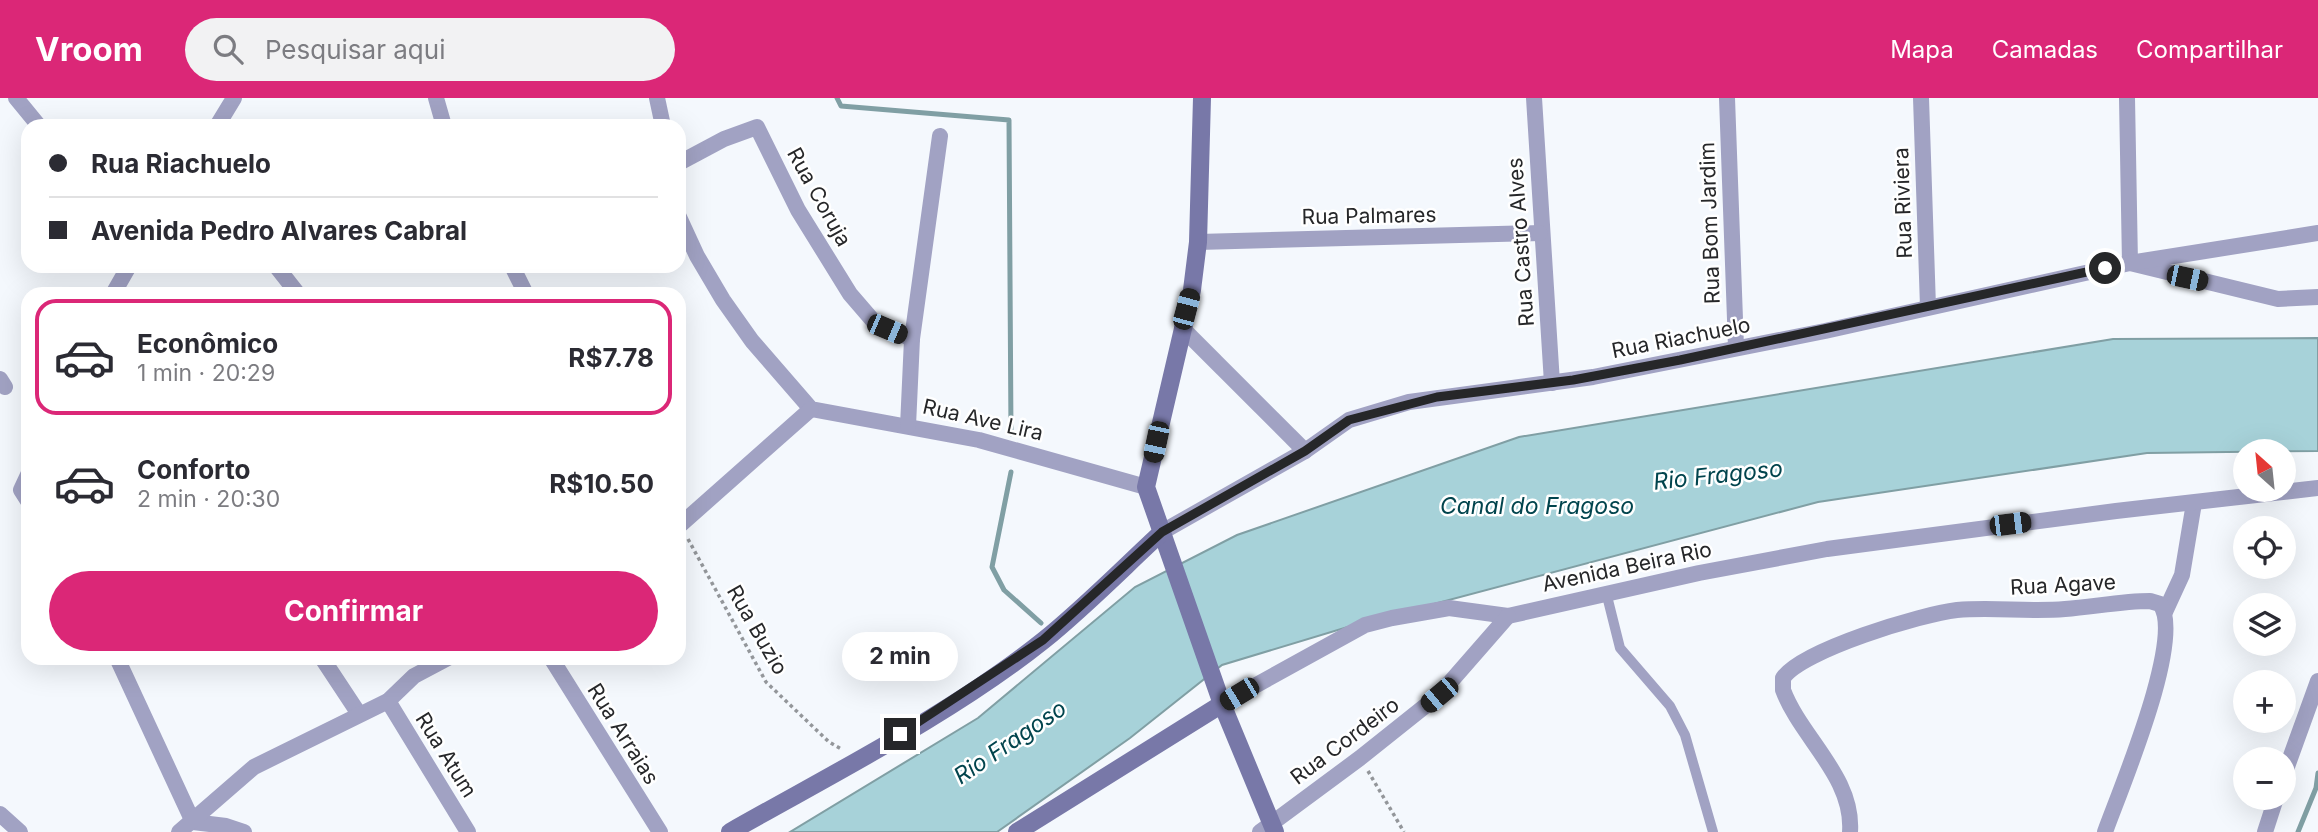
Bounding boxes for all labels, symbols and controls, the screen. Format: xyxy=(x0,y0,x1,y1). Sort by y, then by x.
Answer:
search box xyxy=(185,18,675,81)
text: Vroom xyxy=(35,29,143,69)
icon: search xyxy=(209,30,247,68)
text: Pesquisar aqui xyxy=(265,34,445,65)
text: Mapa xyxy=(1890,35,1954,64)
text: Camadas xyxy=(1992,35,2098,64)
text: Compartilhar xyxy=(2136,35,2283,64)
street label: Rua Bom Jardim xyxy=(1694,142,1725,304)
street label: Rua Coruja xyxy=(782,143,857,250)
street label: Rua Riviera xyxy=(1888,147,1917,259)
text: Rua Riachuelo xyxy=(91,148,271,179)
street label: Rua Castro Alves xyxy=(1502,157,1539,327)
street label: Rua Palmares xyxy=(1301,202,1437,229)
text: Avenida Pedro Alvares Cabral xyxy=(91,215,467,246)
route start xyxy=(2089,252,2121,284)
car xyxy=(2165,263,2210,293)
car xyxy=(1171,286,1202,332)
car xyxy=(864,311,911,347)
street label: Rua Riachuelo xyxy=(1609,312,1752,363)
icon: car xyxy=(53,326,116,389)
text: Econômico xyxy=(137,328,278,359)
text: R$7.78 xyxy=(568,342,654,373)
text: 1 min · 20:29 xyxy=(137,359,275,387)
street label: Rua Ave Lira xyxy=(920,394,1046,446)
car xyxy=(1142,419,1171,465)
north arrow xyxy=(2233,439,2296,502)
map controls xyxy=(2233,439,2296,810)
icon: car xyxy=(53,452,116,515)
text: Conforto xyxy=(137,454,250,485)
water label: Rio Fragoso xyxy=(1652,454,1784,496)
text: R$10.50 xyxy=(549,468,654,499)
text: 2 min · 20:30 xyxy=(137,485,280,513)
water label: Canal do Fragoso xyxy=(1440,492,1634,520)
car xyxy=(1988,511,2033,537)
button: locate xyxy=(2233,516,2296,579)
street label: Avenida Beira Rio xyxy=(1540,536,1714,597)
street label: Rua Agave xyxy=(2009,569,2117,600)
button: Confirmar xyxy=(49,571,658,651)
street label: Rua Buzio xyxy=(722,581,793,679)
button: layers xyxy=(2233,593,2296,656)
callout: 2 min xyxy=(842,632,958,682)
text: 2 min xyxy=(869,642,931,670)
button: + xyxy=(2233,670,2296,733)
car xyxy=(1417,673,1462,717)
car xyxy=(1216,674,1263,714)
street label: Rua Arraias xyxy=(583,679,664,789)
street label: Rua Cordeiro xyxy=(1285,692,1404,790)
water label: Rio Fragoso xyxy=(948,694,1072,790)
street label: Rua Atum xyxy=(411,708,482,802)
route end xyxy=(884,718,916,750)
button: − xyxy=(2233,747,2296,810)

